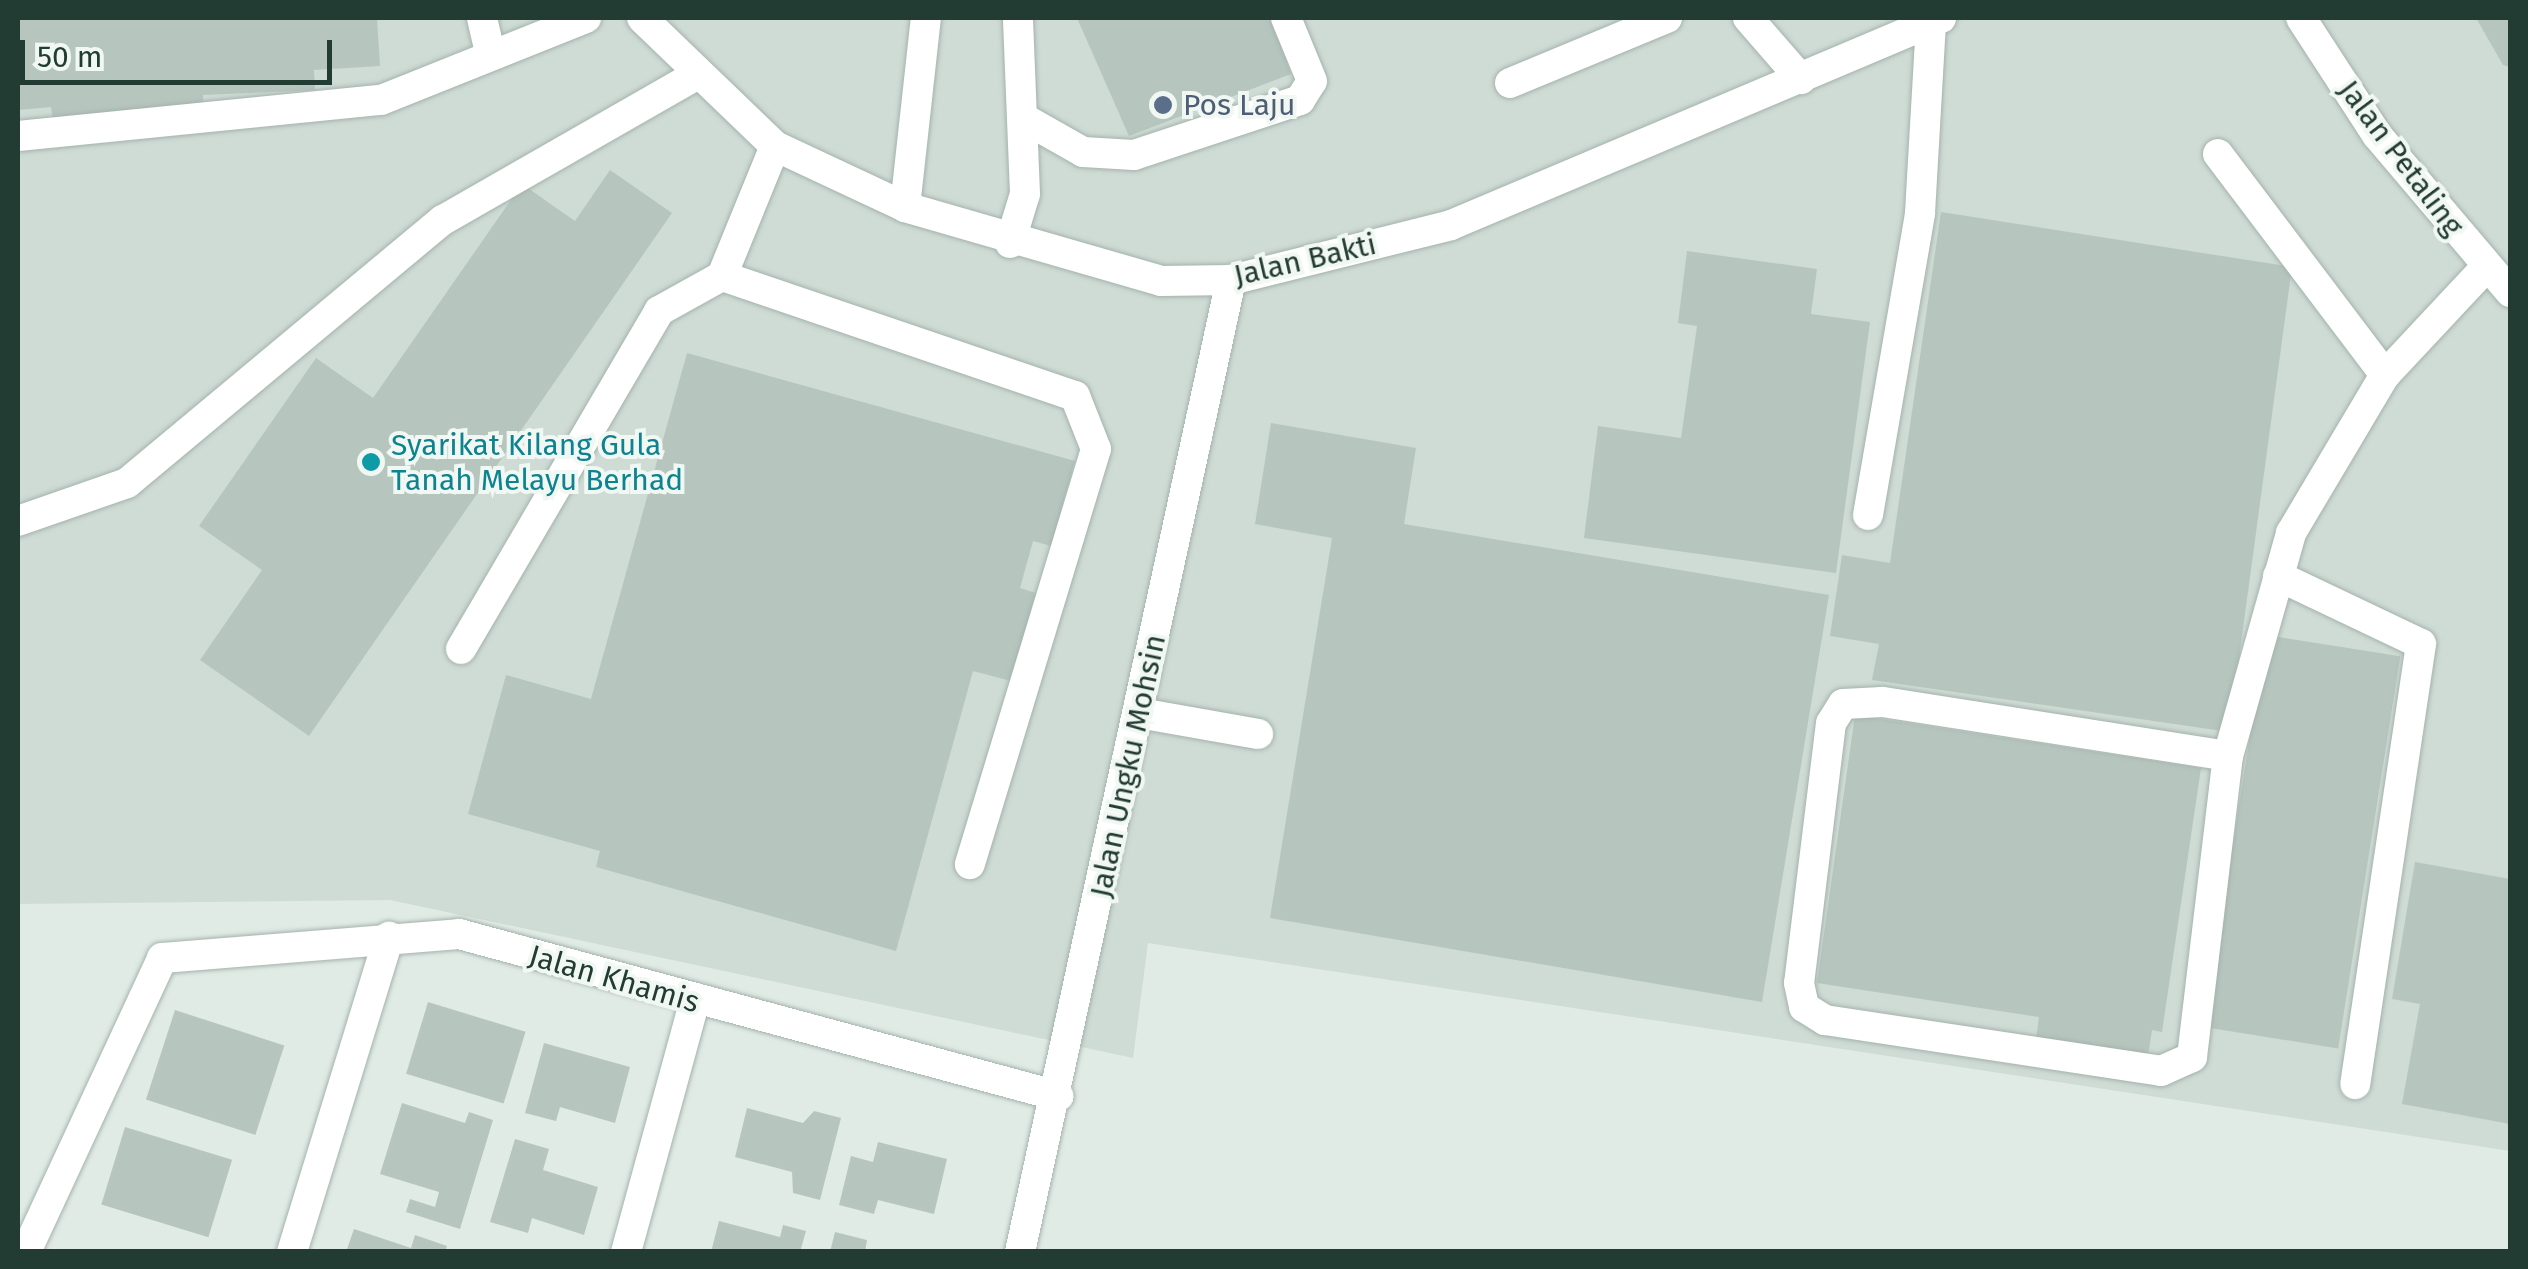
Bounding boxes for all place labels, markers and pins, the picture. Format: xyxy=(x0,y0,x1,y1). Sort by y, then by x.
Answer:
place label: Pos Laju xyxy=(1183,87,1296,123)
marker: Pos Laju xyxy=(1152,94,1174,116)
place label: Syarikat Kilang Gula Tanah Melayu Berhad xyxy=(391,427,683,498)
marker: Syarikat Kilang Gula Tanah Melayu Berhad xyxy=(360,451,382,473)

